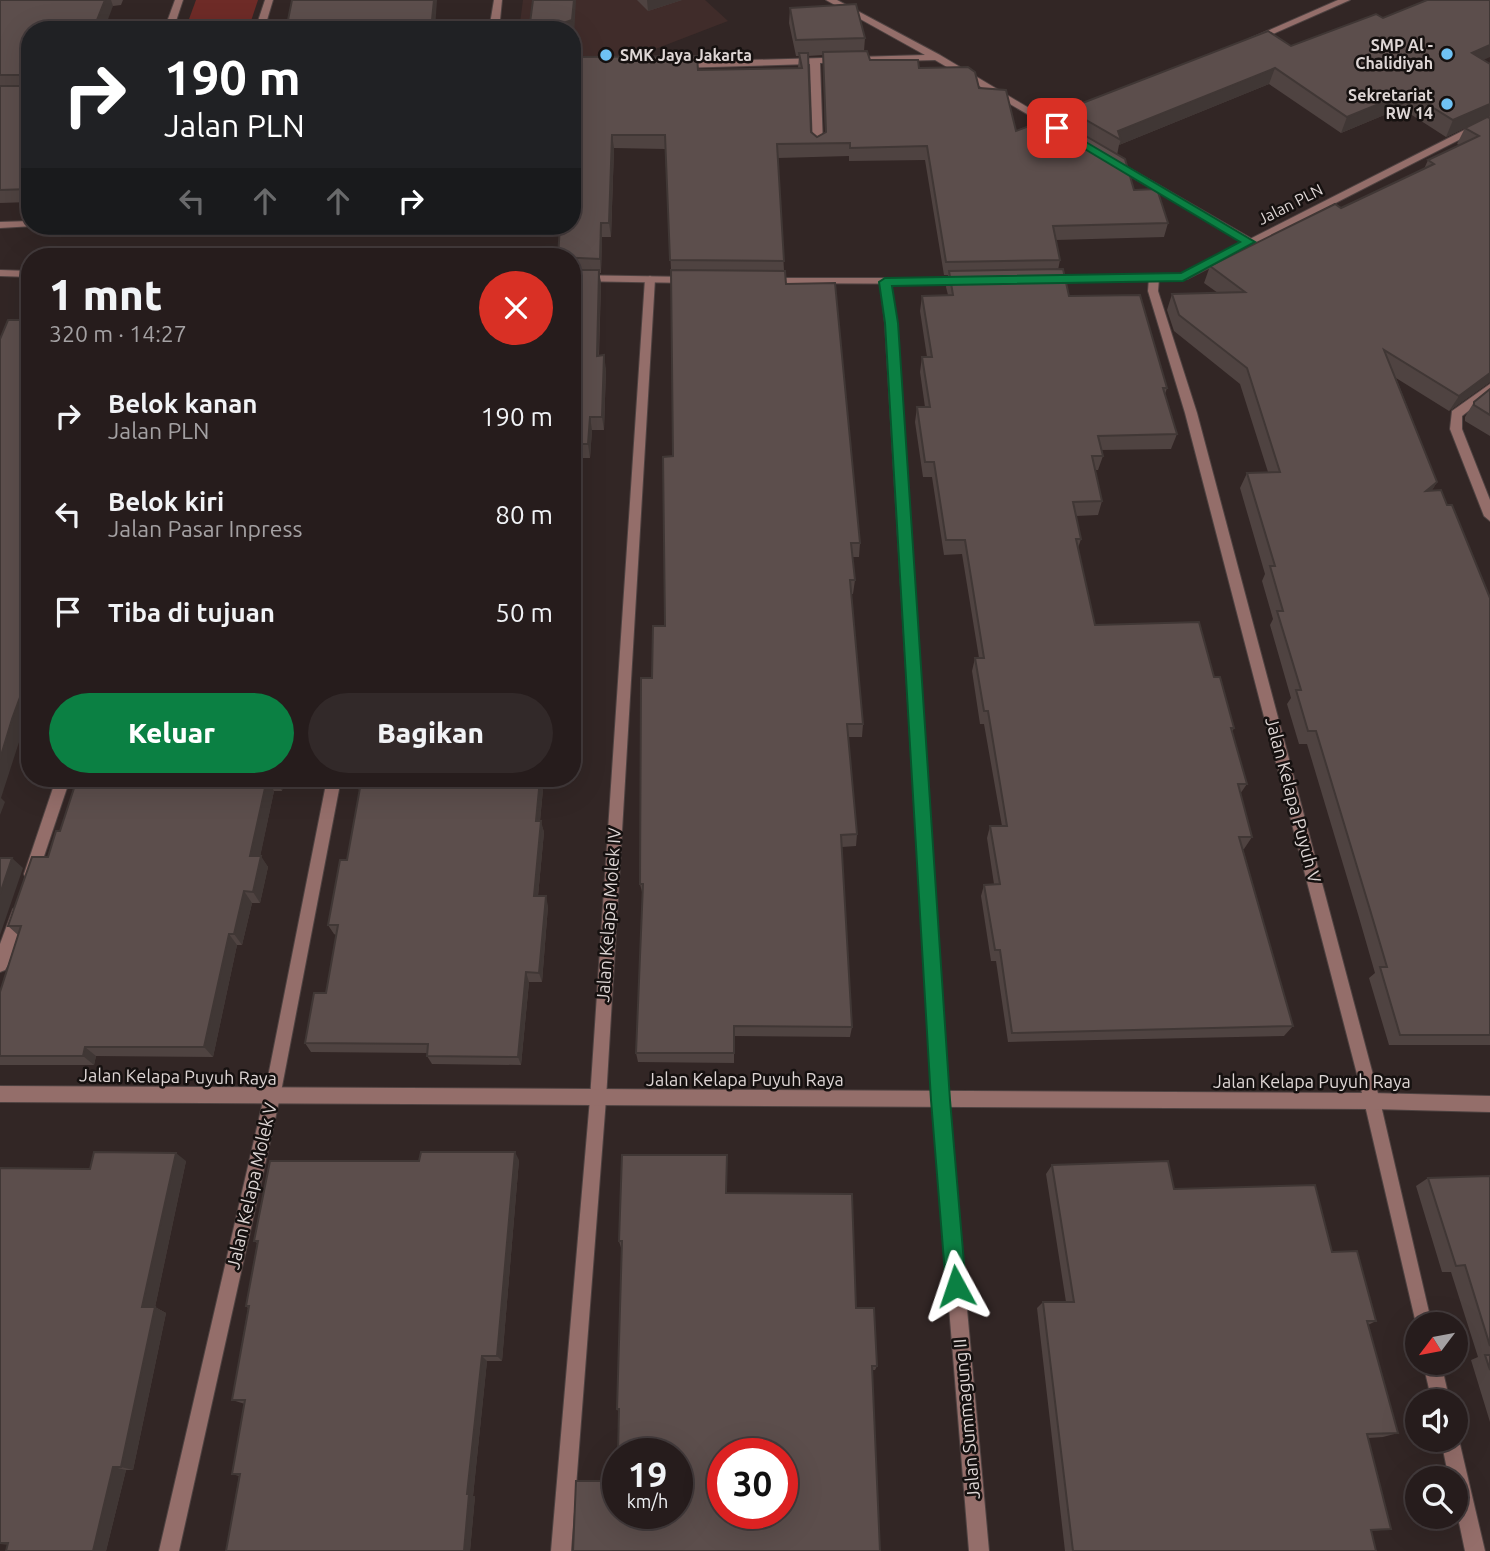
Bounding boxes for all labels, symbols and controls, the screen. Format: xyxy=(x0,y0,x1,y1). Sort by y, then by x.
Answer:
place label: SMP Al - Chalidiyah xyxy=(1355,36,1433,72)
place label: SMK Jaya Jakarta xyxy=(620,46,752,64)
marker: SMP Al - Chalidiyah xyxy=(1439,46,1455,62)
marker: SMK Jaya Jakarta xyxy=(598,47,614,63)
icon: right xyxy=(49,49,140,140)
text: 190 m xyxy=(164,49,301,104)
place label: Sekretariat RW 14 xyxy=(1348,86,1433,122)
marker: Sekretariat RW 14 xyxy=(1439,96,1455,112)
pin xyxy=(1027,98,1087,158)
text: Jalan PLN xyxy=(164,107,305,143)
icon: arrive xyxy=(1038,109,1076,147)
street label: Jalan PLN xyxy=(1255,180,1325,228)
icon: left xyxy=(173,182,211,220)
icon: ahead xyxy=(246,182,284,220)
icon: ahead xyxy=(319,182,357,220)
icon: right xyxy=(392,182,430,220)
text: 1 mnt xyxy=(49,271,162,318)
button: close xyxy=(479,271,553,345)
text: 320 m · 14:27 xyxy=(49,321,187,346)
text: Belok kanan xyxy=(108,389,258,418)
icon: right xyxy=(49,397,87,435)
text: 190 m xyxy=(481,402,553,431)
text: Jalan PLN xyxy=(108,418,209,443)
text: Belok kiri xyxy=(108,487,224,516)
icon: left xyxy=(49,495,87,533)
text: 80 m xyxy=(495,500,553,529)
text: Jalan Pasar Inpress xyxy=(108,516,302,541)
icon: arrive xyxy=(49,593,87,631)
text: Tiba di tujuan xyxy=(108,598,275,627)
text: 50 m xyxy=(495,598,553,627)
button: Keluar xyxy=(49,693,294,773)
button: Bagikan xyxy=(308,693,553,773)
street label: Jalan Kelapa Puyuh V xyxy=(1262,715,1326,885)
street label: Jalan Kelapa Molek IV xyxy=(592,826,624,1003)
street label: Jalan Kelapa Puyuh Raya xyxy=(79,1064,277,1088)
street label: Jalan Kelapa Puyuh Raya xyxy=(646,1069,844,1089)
street label: Jalan Kelapa Puyuh Raya xyxy=(1213,1071,1411,1091)
street label: Jalan Kelapa Molek V xyxy=(222,1100,280,1271)
position arrow xyxy=(919,1249,993,1323)
north arrow xyxy=(1405,1312,1468,1376)
map controls xyxy=(1405,1312,1468,1529)
street label: Jalan Summagung II xyxy=(949,1338,983,1500)
button: sound xyxy=(1405,1389,1468,1452)
speed limit sign: 30 xyxy=(707,1438,798,1529)
text: 19 xyxy=(628,1454,667,1494)
button: search xyxy=(1405,1466,1468,1529)
text: km/h xyxy=(627,1491,668,1511)

